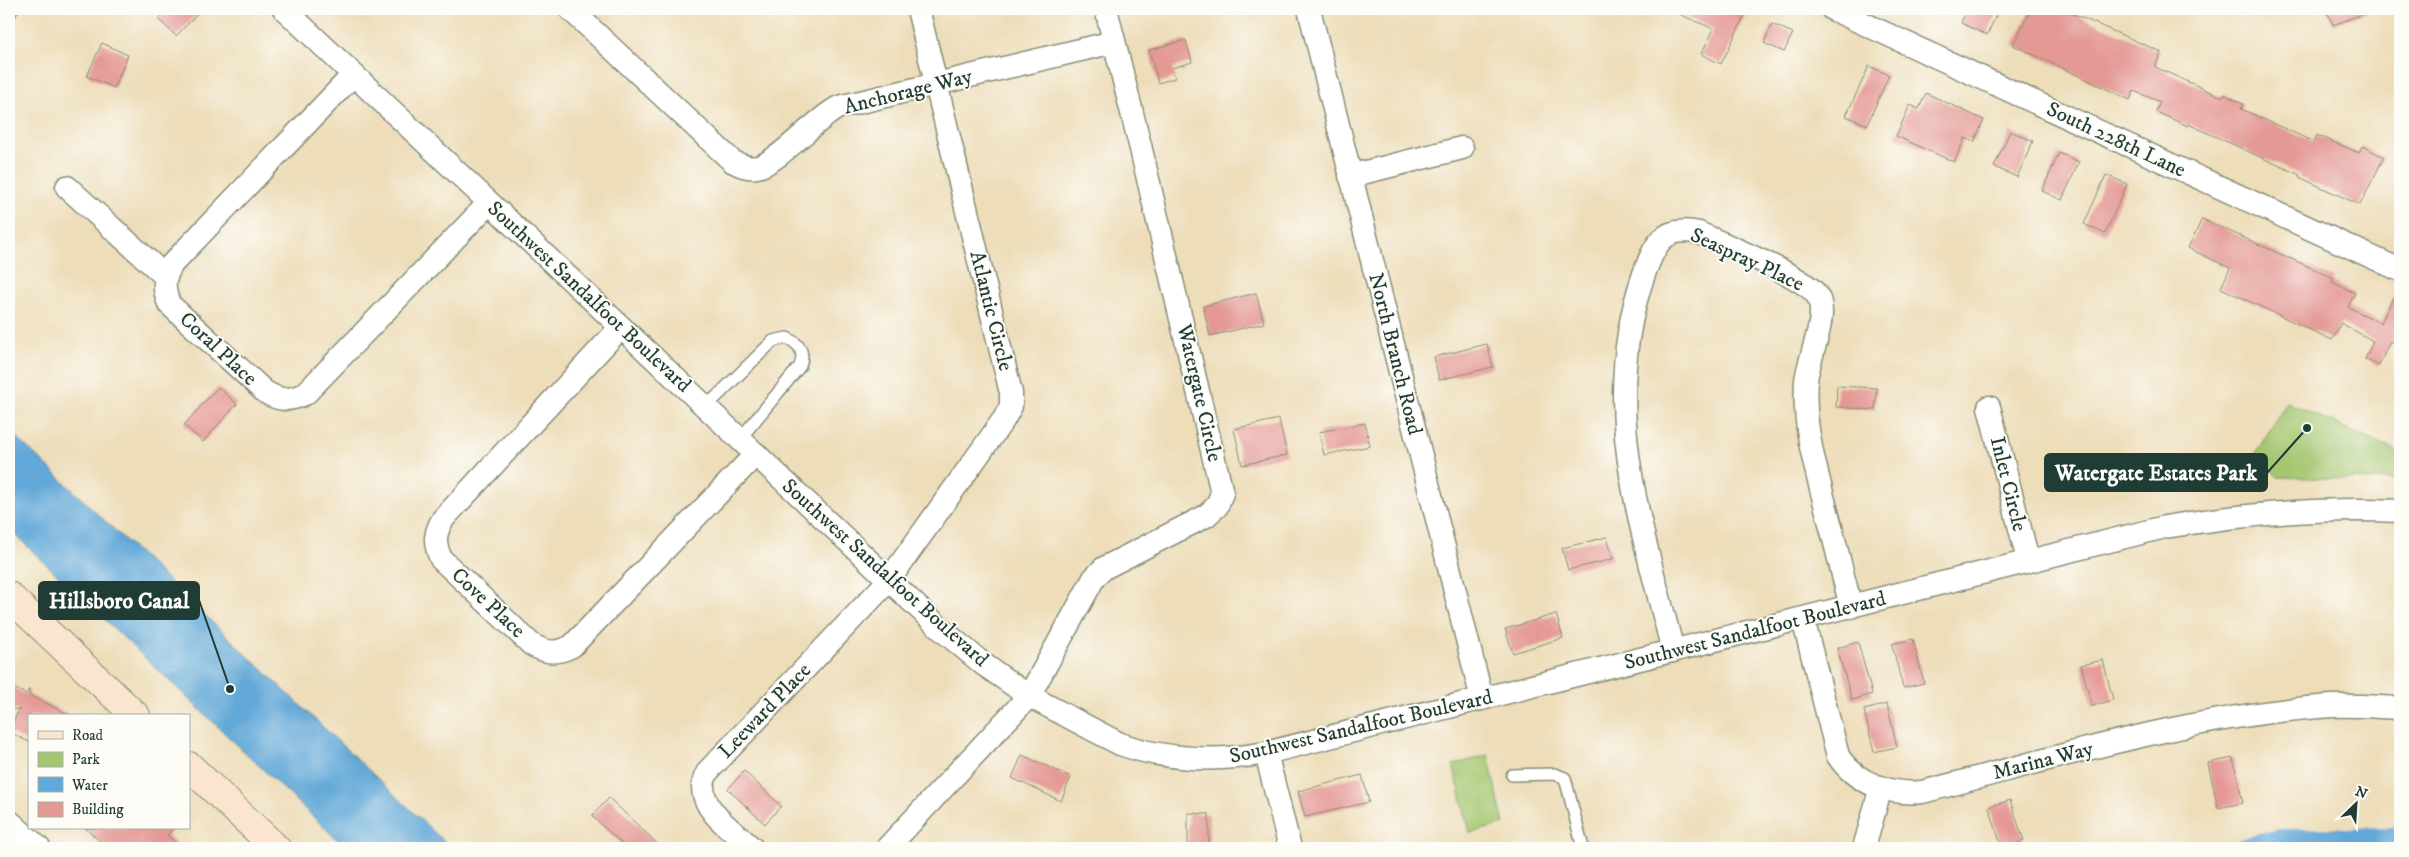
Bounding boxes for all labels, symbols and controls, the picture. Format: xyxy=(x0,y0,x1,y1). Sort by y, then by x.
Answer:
street label: Anchorage Way xyxy=(841,63,976,120)
street label: South 228th Lane xyxy=(2042,96,2190,184)
street label: Southwest Sandalfoot Boulevard xyxy=(482,196,697,399)
street label: Seaspray Place xyxy=(1686,222,1808,298)
street label: Atlantic Circle xyxy=(964,248,1019,374)
street label: North Branch Road xyxy=(1362,270,1428,438)
street label: Coral Place xyxy=(174,307,262,392)
street label: Watergate Circle xyxy=(1170,321,1228,465)
street label: Inlet Circle xyxy=(1984,434,2032,534)
callout: Watergate Estates Park xyxy=(2045,454,2267,491)
text: Watergate Estates Park xyxy=(2054,460,2258,487)
street label: Southwest Sandalfoot Boulevard xyxy=(776,473,994,673)
street label: Cove Place xyxy=(446,562,531,644)
callout: Hillsboro Canal xyxy=(39,582,199,619)
street label: Southwest Sandalfoot Boulevard xyxy=(1621,586,1889,676)
text: Hillsboro Canal xyxy=(49,588,190,615)
street label: Leeward Place xyxy=(713,658,817,764)
street label: Southwest Sandalfoot Boulevard xyxy=(1227,684,1496,770)
legend xyxy=(28,714,190,830)
text: Road xyxy=(72,726,104,745)
street label: Marina Way xyxy=(1990,736,2097,786)
text: Park xyxy=(72,750,101,769)
text: Water xyxy=(71,776,108,795)
north arrow xyxy=(2332,780,2382,830)
text: N xyxy=(2352,783,2371,804)
text: Building xyxy=(72,800,124,819)

